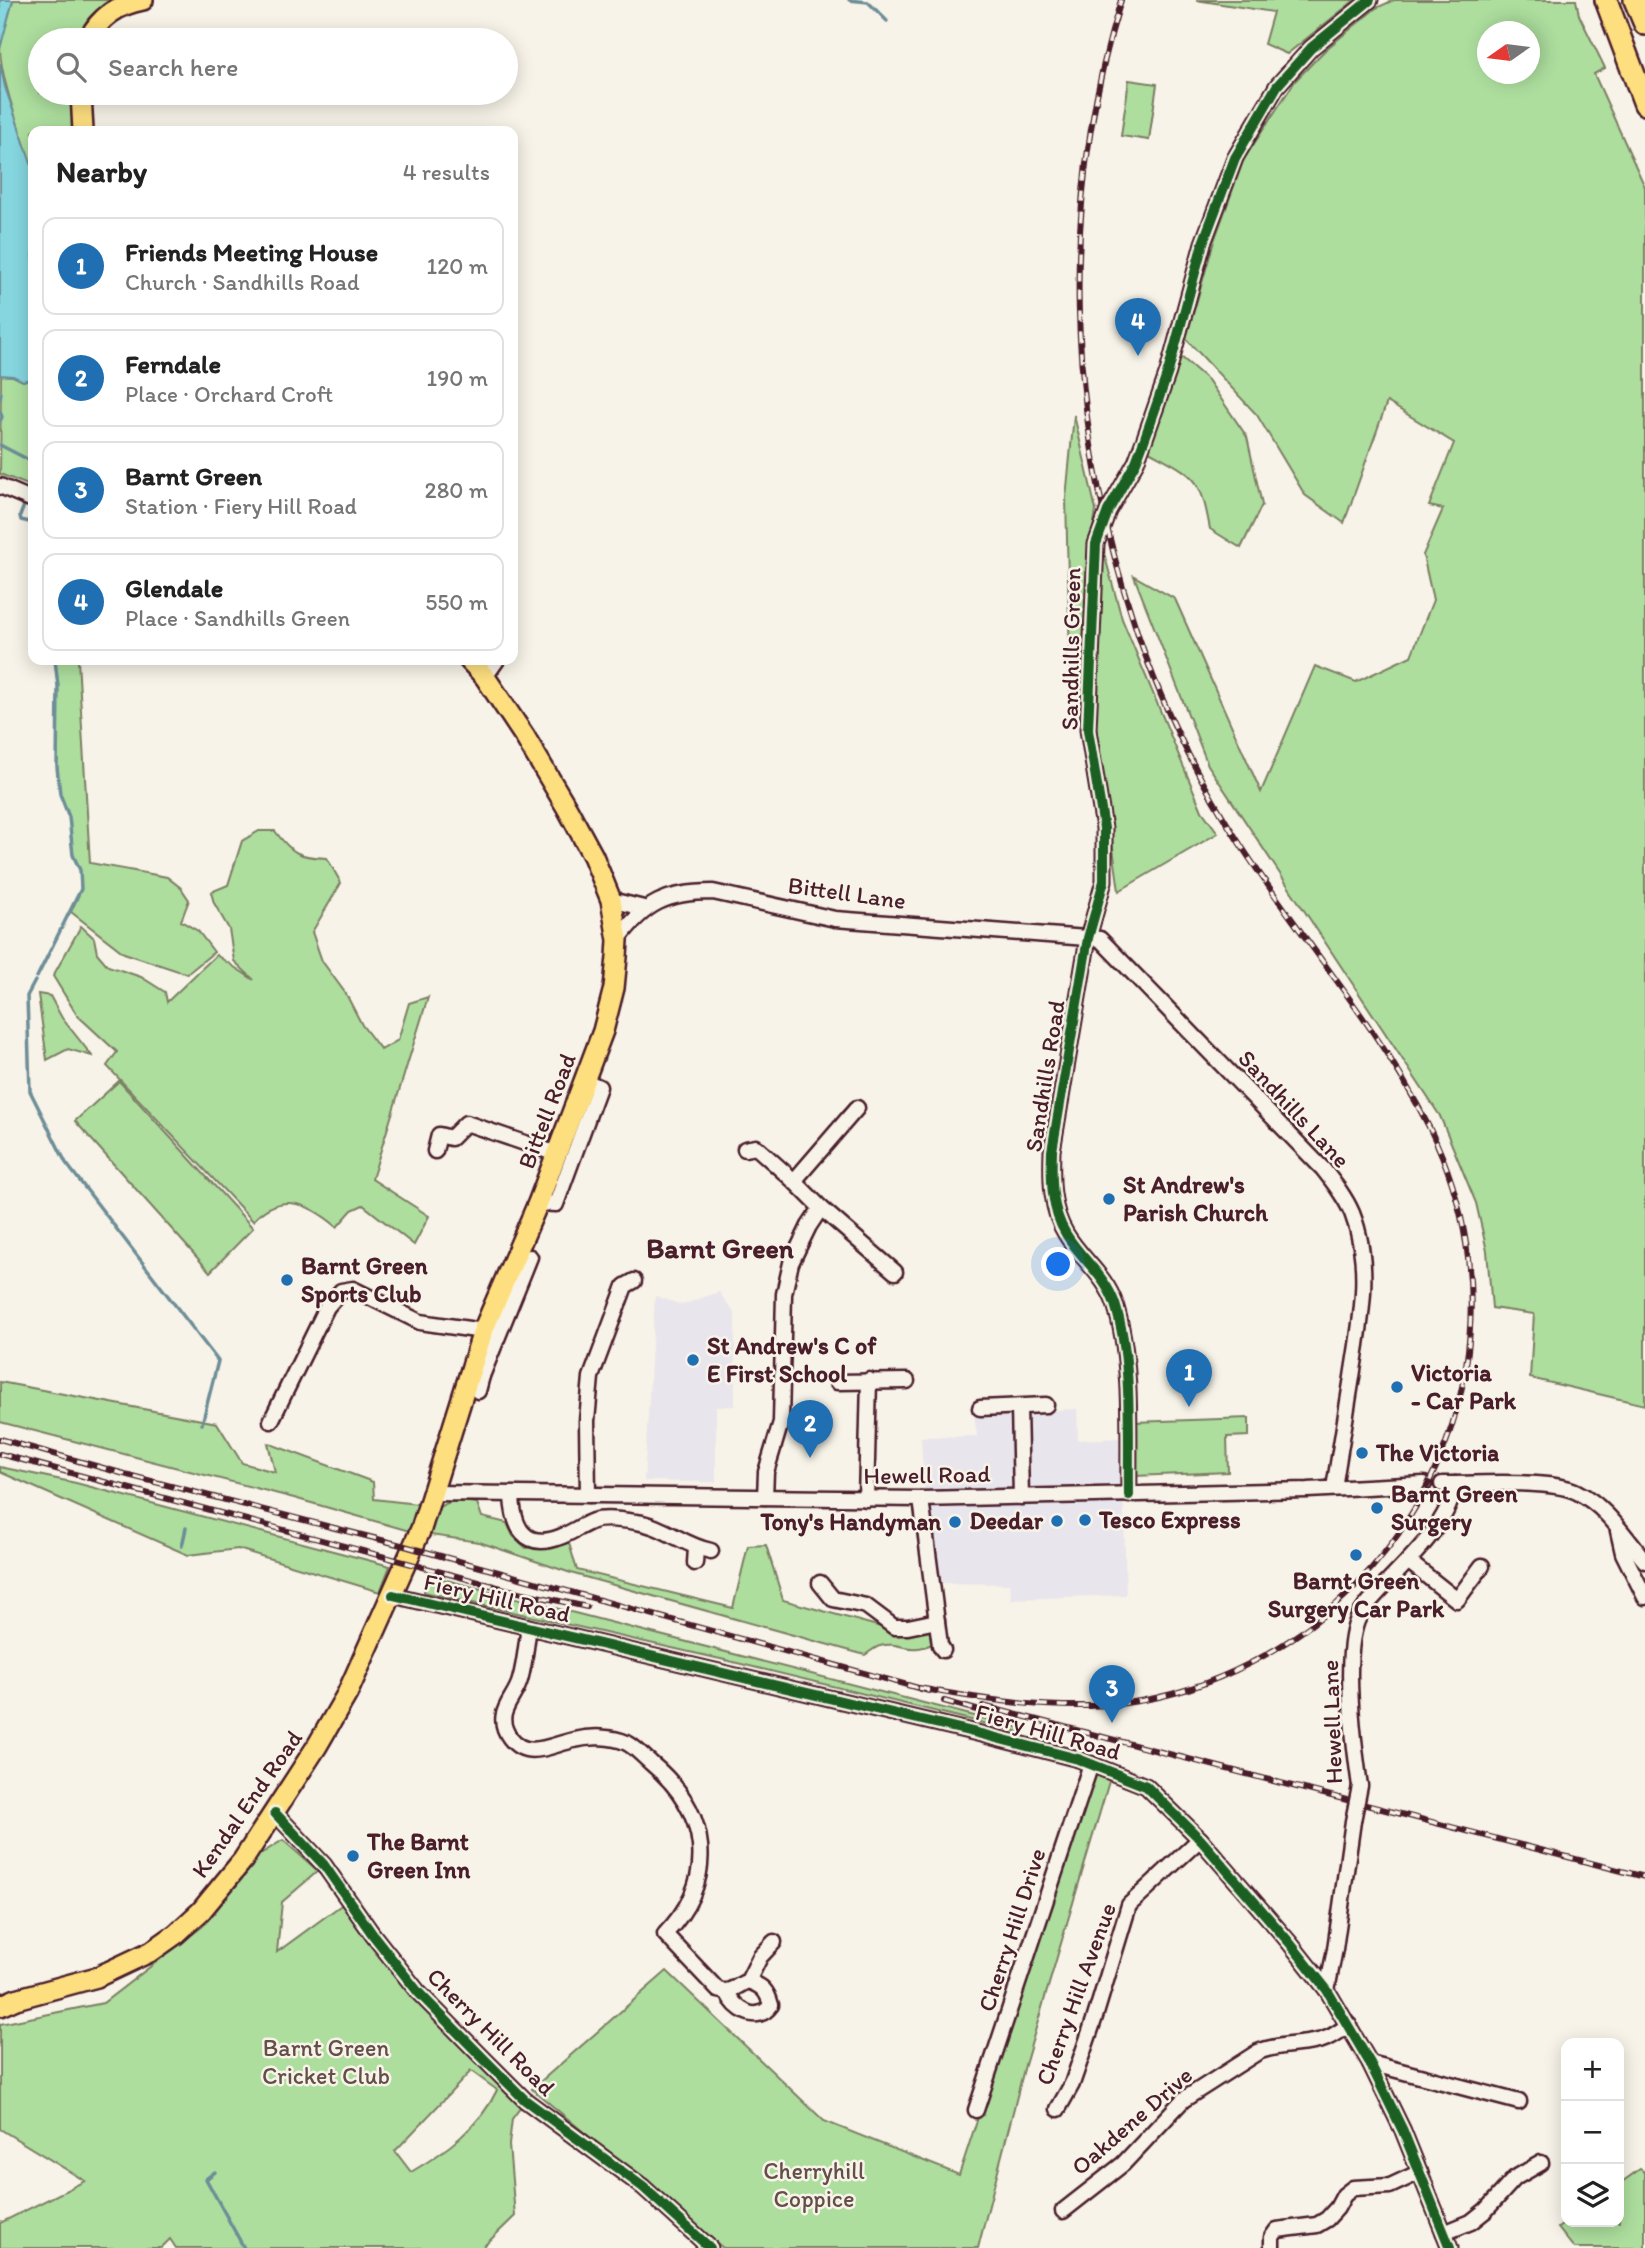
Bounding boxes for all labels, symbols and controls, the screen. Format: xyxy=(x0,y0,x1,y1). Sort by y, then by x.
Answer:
north arrow xyxy=(1477,21,1540,84)
search box xyxy=(28,28,518,105)
icon: search xyxy=(52,48,90,86)
text: Search here xyxy=(108,51,238,83)
text: Nearby xyxy=(56,153,147,190)
text: 4 results xyxy=(403,158,490,186)
text: Friends Meeting House xyxy=(125,236,378,268)
text: 1 xyxy=(76,252,86,280)
text: 120 m xyxy=(427,252,488,280)
text: Church · Sandhills Road xyxy=(125,268,360,296)
pin: 4 xyxy=(1115,298,1161,356)
text: Ferndale xyxy=(125,348,221,380)
text: 2 xyxy=(75,364,87,392)
text: 190 m xyxy=(427,364,488,392)
text: Place · Orchard Croft xyxy=(125,380,334,408)
text: Barnt Green xyxy=(125,460,262,492)
text: 3 xyxy=(75,476,87,504)
text: 280 m xyxy=(425,476,488,504)
text: Station · Fiery Hill Road xyxy=(125,492,357,520)
street label: Sandhills Green xyxy=(1055,567,1086,731)
text: Glendale xyxy=(125,572,223,604)
text: 4 xyxy=(74,588,88,616)
text: 550 m xyxy=(425,588,488,616)
text: Place · Sandhills Green xyxy=(125,604,350,632)
street label: Bittell Lane xyxy=(786,870,908,915)
street label: Sandhills Road xyxy=(1018,998,1071,1154)
street label: Sandhills Lane xyxy=(1232,1044,1356,1174)
street label: Bittell Road xyxy=(511,1049,582,1173)
place label: St Andrew's Parish Church xyxy=(1123,1170,1269,1227)
marker: St Andrew's Parish Church xyxy=(1101,1191,1117,1207)
district label: Barnt Green xyxy=(646,1231,794,1265)
your location xyxy=(1041,1247,1075,1281)
place label: Barnt Green Sports Club xyxy=(301,1251,428,1309)
marker: Barnt Green Sports Club xyxy=(279,1272,295,1288)
place label: St Andrew's C of E First School xyxy=(707,1331,877,1388)
pin: 1 xyxy=(1166,1349,1212,1407)
marker: St Andrew's C of E First School xyxy=(685,1352,701,1368)
place label: Victoria - Car Park xyxy=(1411,1358,1516,1415)
marker: Victoria - Car Park xyxy=(1389,1379,1405,1395)
pin: 2 xyxy=(787,1400,833,1458)
place label: The Victoria xyxy=(1375,1438,1499,1467)
marker: The Victoria xyxy=(1354,1445,1370,1461)
street label: Hewell Road xyxy=(863,1459,991,1490)
place label: Barnt Green Surgery xyxy=(1391,1479,1518,1537)
marker: Barnt Green Surgery xyxy=(1369,1500,1385,1516)
place label: Tesco Express xyxy=(1098,1505,1241,1535)
place label: Deedar xyxy=(970,1506,1044,1535)
place label: Tony's Handyman xyxy=(759,1507,941,1537)
marker: Tesco Express xyxy=(1077,1512,1093,1528)
marker: Deedar xyxy=(1049,1513,1065,1529)
marker: Tony's Handyman xyxy=(947,1514,963,1530)
marker: Barnt Green Surgery Car Park xyxy=(1348,1547,1364,1563)
place label: Barnt Green Surgery Car Park xyxy=(1268,1566,1445,1624)
street label: Fiery Hill Road xyxy=(421,1567,573,1628)
street label: Hewell Lane xyxy=(1315,1659,1348,1785)
pin: 3 xyxy=(1089,1665,1135,1723)
street label: Fiery Hill Road xyxy=(972,1697,1124,1766)
street label: Kendal End Road xyxy=(185,1724,308,1883)
place label: The Barnt Green Inn xyxy=(366,1827,471,1884)
street label: Cherry Hill Drive xyxy=(971,1844,1052,2015)
marker: The Barnt Green Inn xyxy=(345,1848,361,1864)
street label: Cherry Hill Avenue xyxy=(1029,1899,1122,2089)
street label: Cherry Hill Road xyxy=(421,1961,562,2102)
park label: Barnt Green Cricket Club xyxy=(262,2033,390,2090)
map controls xyxy=(1561,2038,1624,2227)
button: + xyxy=(1561,2038,1624,2101)
street label: Oakdene Drive xyxy=(1065,2060,1198,2181)
button: − xyxy=(1561,2101,1624,2164)
park label: Cherryhill Coppice xyxy=(763,2156,865,2213)
button: layers xyxy=(1561,2164,1624,2227)

